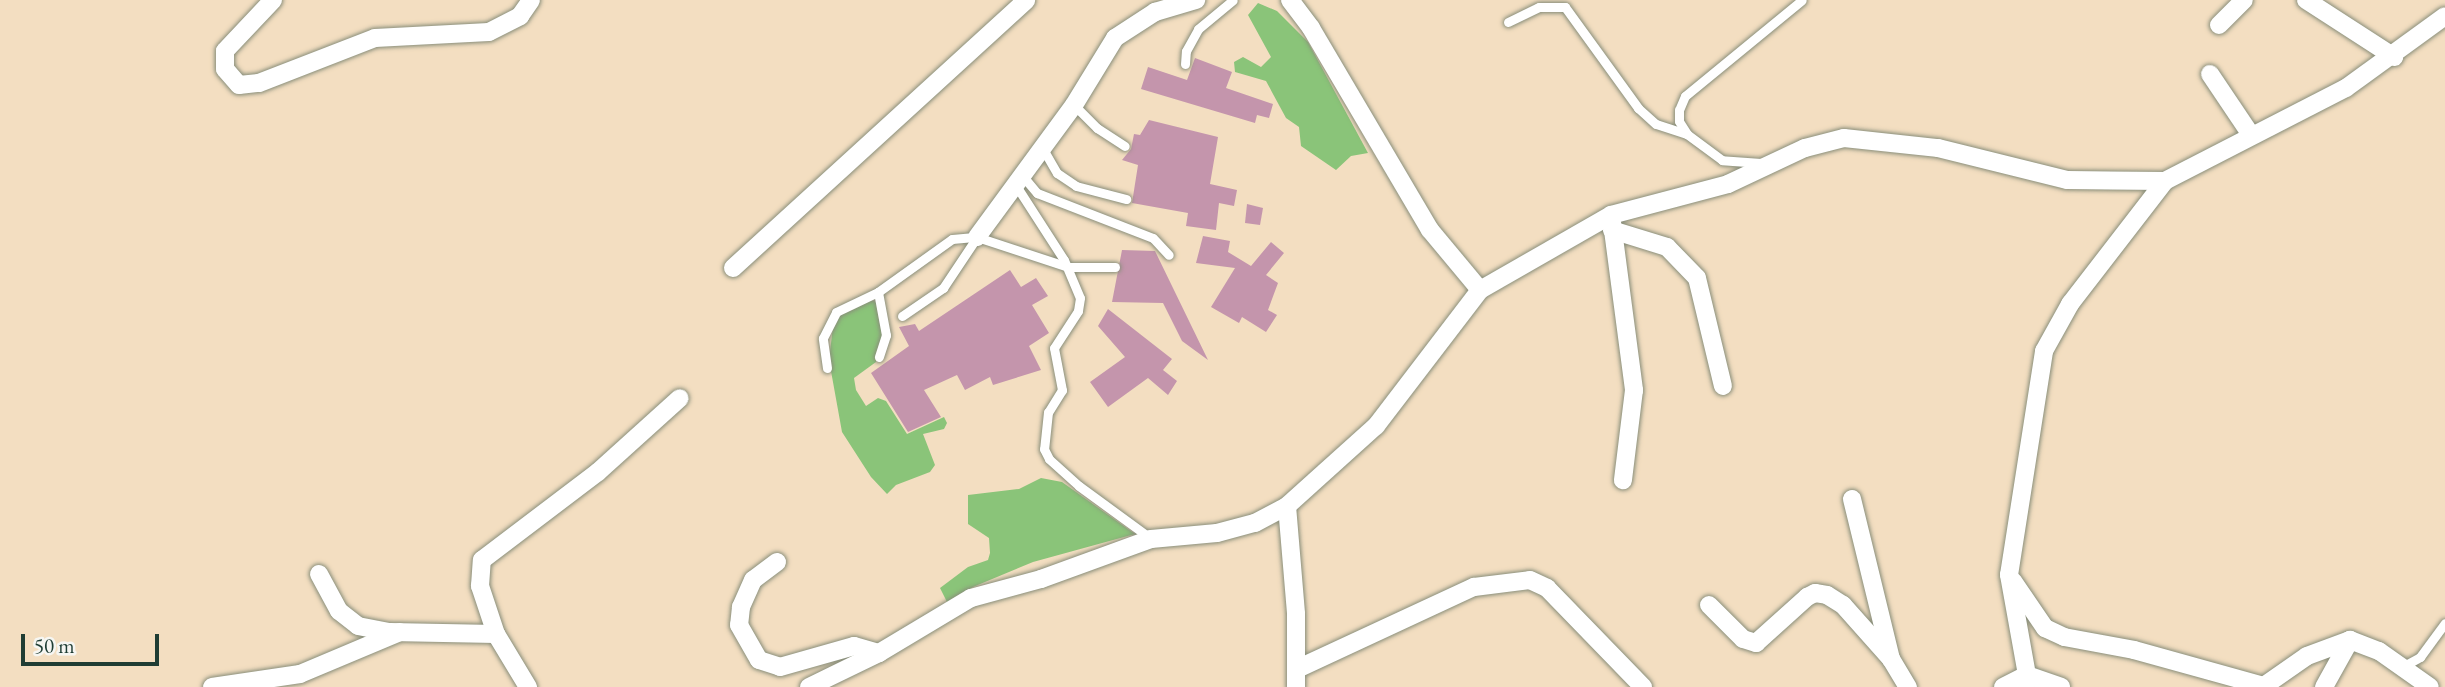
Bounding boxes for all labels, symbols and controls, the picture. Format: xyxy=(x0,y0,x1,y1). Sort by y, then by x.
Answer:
scale bar xyxy=(24,620,163,664)
text: 50 m xyxy=(34,632,75,659)

